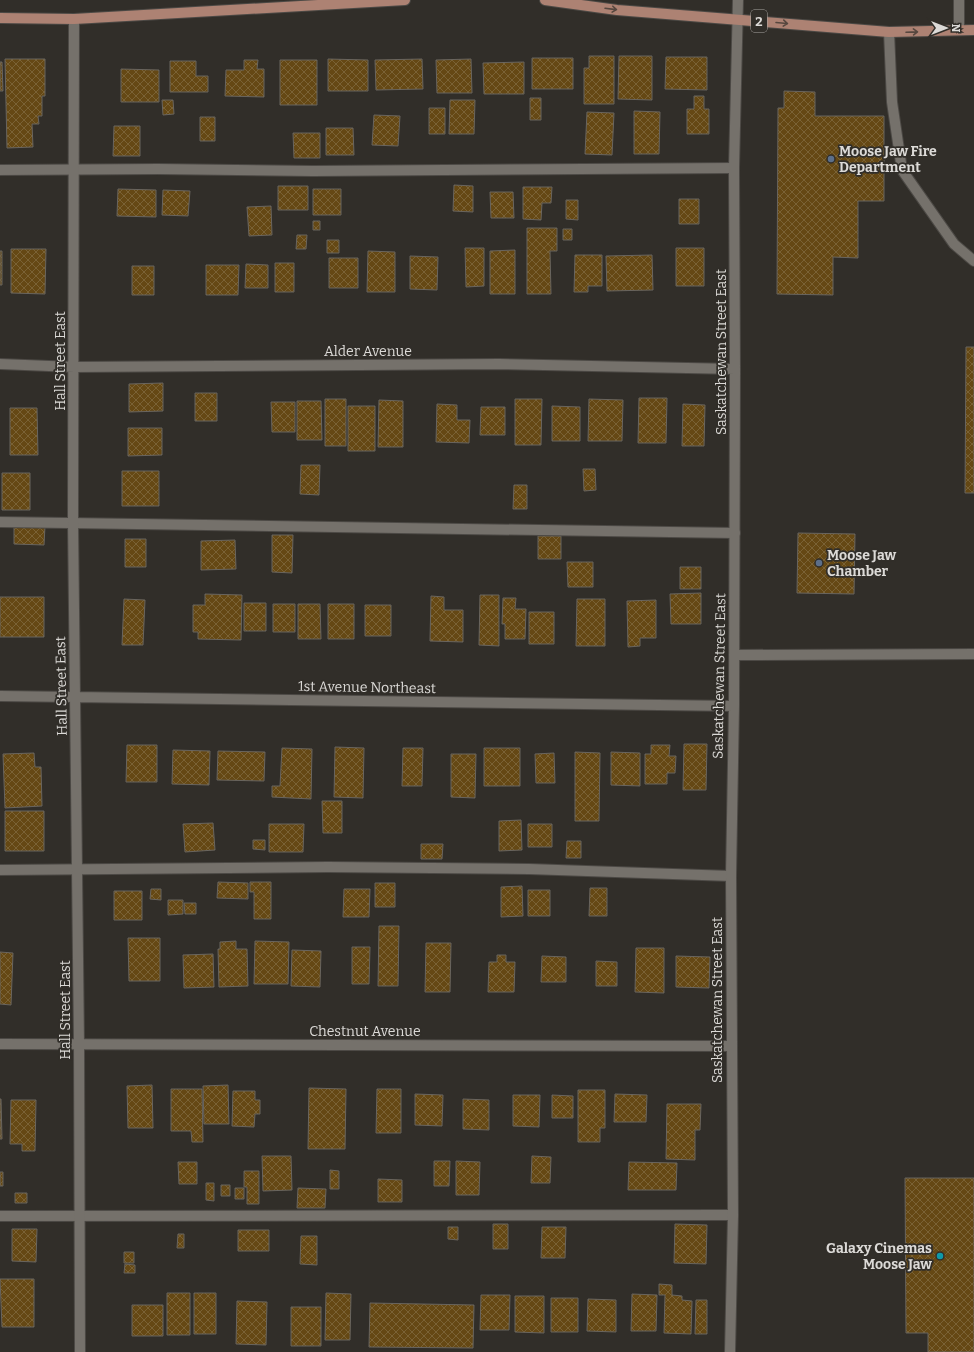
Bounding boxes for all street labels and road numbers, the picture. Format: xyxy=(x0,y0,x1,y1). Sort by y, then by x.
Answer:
road number: 2 xyxy=(751,10,767,32)
street label: Saskatchewan Street East xyxy=(713,269,730,435)
street label: Hall Street East xyxy=(52,311,69,411)
street label: Alder Avenue xyxy=(324,343,412,360)
street label: Saskatchewan Street East xyxy=(710,593,729,759)
street label: Hall Street East xyxy=(52,636,71,736)
street label: 1st Avenue Northeast xyxy=(298,678,436,697)
street label: Saskatchewan Street East xyxy=(709,917,726,1083)
street label: Hall Street East xyxy=(57,960,74,1060)
street label: Chestnut Avenue xyxy=(309,1023,421,1040)

